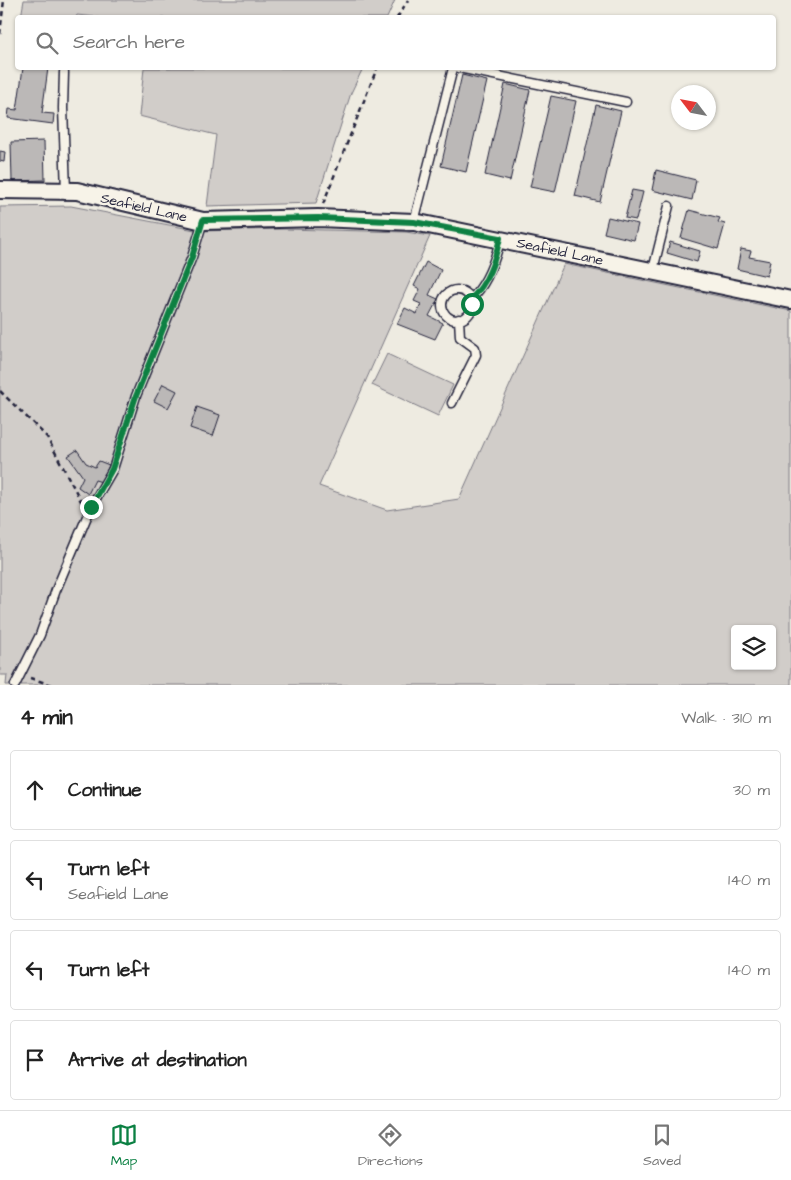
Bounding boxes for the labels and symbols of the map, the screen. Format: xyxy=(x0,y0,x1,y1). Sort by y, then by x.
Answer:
north arrow xyxy=(671,85,716,130)
street label: Seafield Lane xyxy=(99,188,189,228)
street label: Seafield Lane xyxy=(515,233,605,271)
route start xyxy=(461,293,484,316)
route end xyxy=(80,496,103,519)

